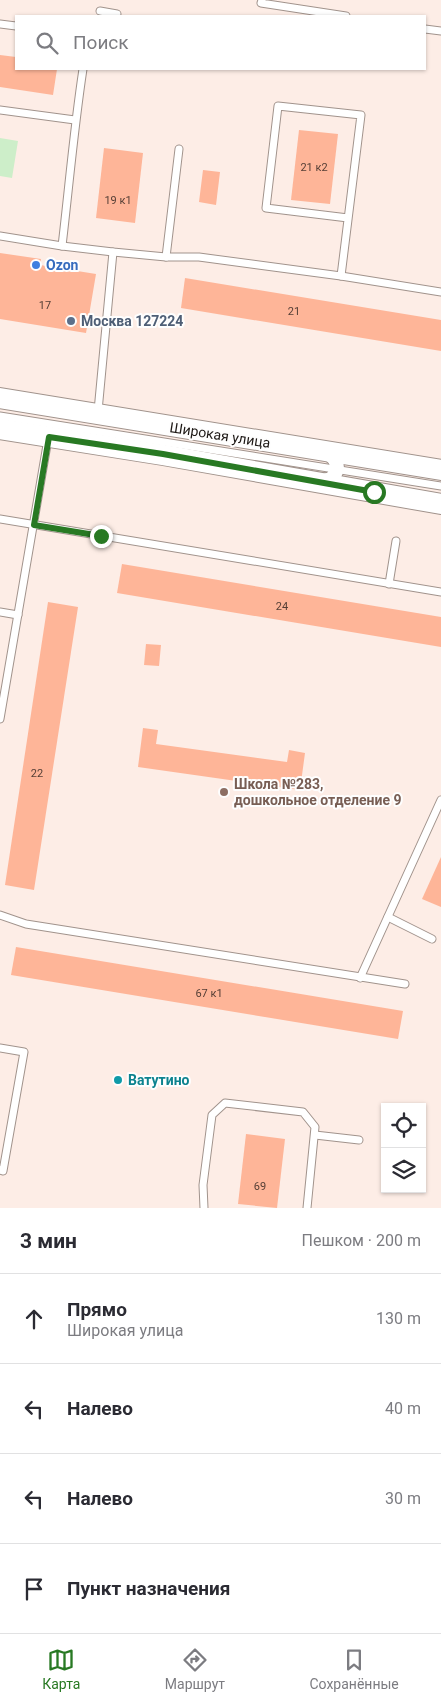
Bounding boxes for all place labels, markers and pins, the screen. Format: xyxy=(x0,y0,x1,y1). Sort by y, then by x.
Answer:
place label: Ozon xyxy=(46,257,79,273)
marker: Ozon xyxy=(30,259,42,271)
place label: Москва 127224 xyxy=(81,313,183,329)
marker: Москва 127224 xyxy=(65,315,77,327)
place label: Школа №283, дошкольное отделение 9 xyxy=(234,776,402,808)
marker: Школа №283, дошкольное отделение 9 xyxy=(218,786,230,798)
place label: Ватутино xyxy=(128,1072,190,1088)
marker: Ватутино xyxy=(112,1074,124,1086)

